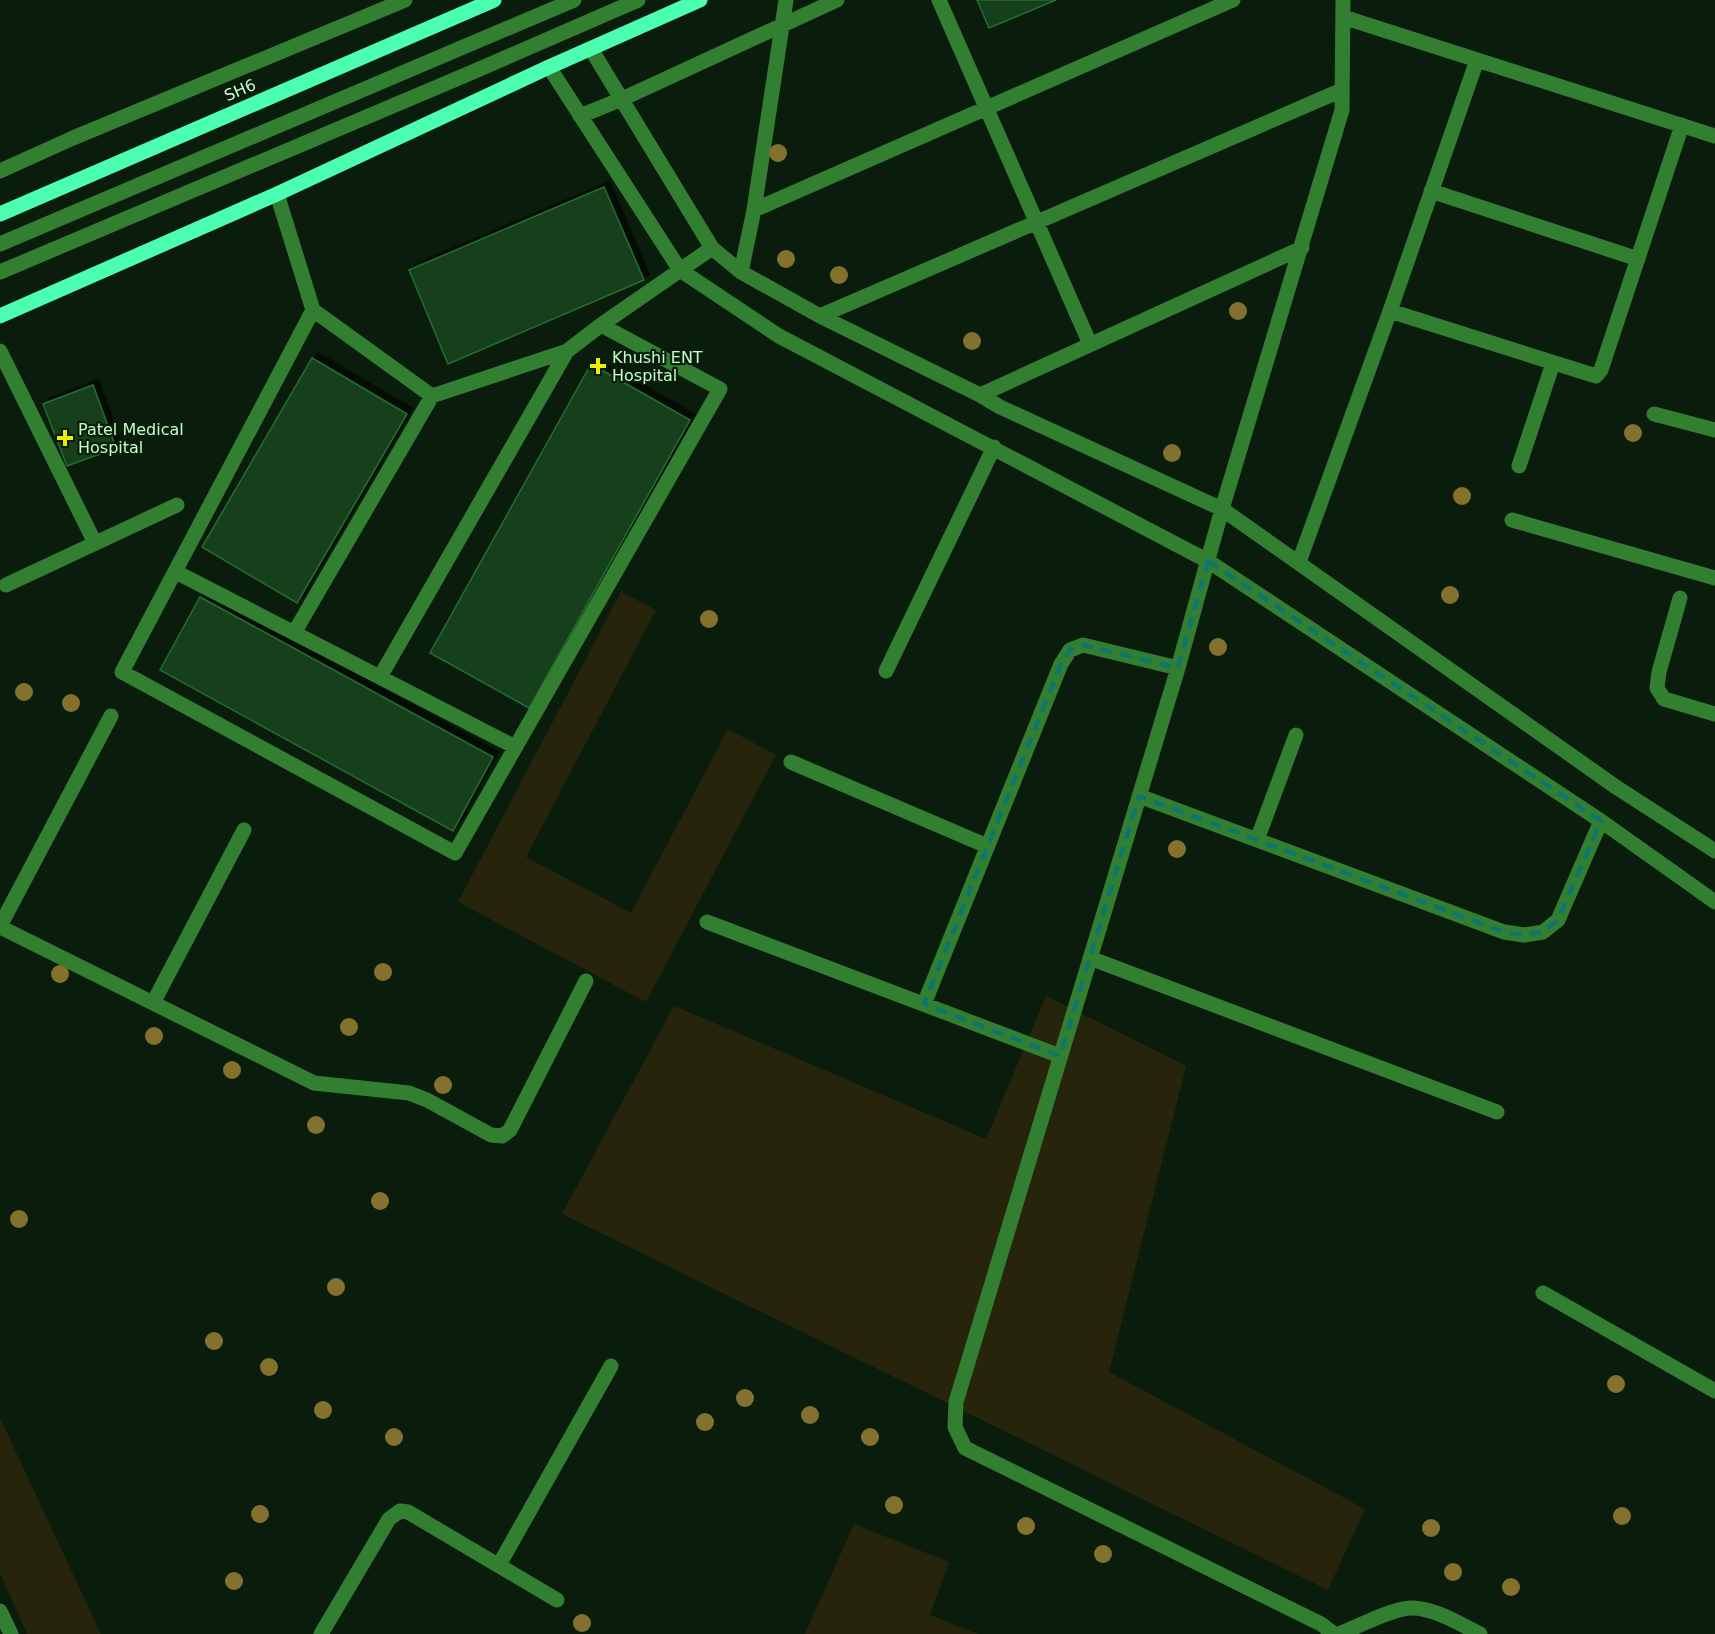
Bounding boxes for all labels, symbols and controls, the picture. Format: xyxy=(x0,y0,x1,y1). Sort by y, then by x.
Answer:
street label: SH6 xyxy=(221,75,259,105)
place label: Khushi ENT Hospital xyxy=(612,348,703,385)
marker: Khushi ENT Hospital xyxy=(589,357,607,375)
place label: Patel Medical Hospital xyxy=(78,420,184,457)
marker: Patel Medical Hospital xyxy=(56,429,74,447)

